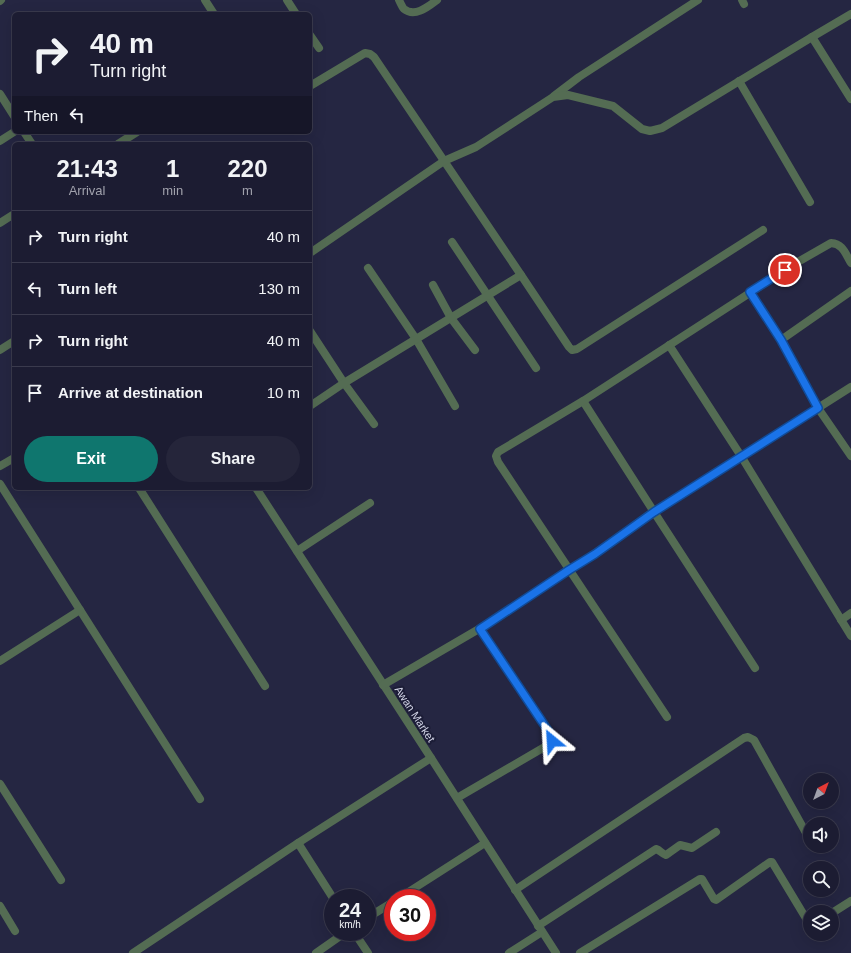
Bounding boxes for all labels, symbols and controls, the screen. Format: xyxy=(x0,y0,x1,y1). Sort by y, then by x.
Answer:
icon: right xyxy=(24,28,76,80)
text: 40 m xyxy=(90,28,154,59)
text: Turn right xyxy=(90,61,166,81)
icon: left xyxy=(66,104,88,126)
text: Then xyxy=(24,107,58,124)
text: 21:43 xyxy=(56,155,118,182)
text: 1 xyxy=(166,155,179,182)
text: 220 xyxy=(228,155,268,182)
text: Arrival xyxy=(69,183,106,198)
text: min xyxy=(162,183,183,198)
text: m xyxy=(242,183,253,198)
icon: right xyxy=(24,226,46,248)
text: Turn right xyxy=(58,228,128,245)
text: 40 m xyxy=(267,228,300,245)
pin xyxy=(768,253,802,287)
icon: arrive xyxy=(774,259,796,281)
icon: left xyxy=(24,278,46,300)
text: Turn left xyxy=(58,280,117,297)
text: 130 m xyxy=(258,280,300,297)
icon: right xyxy=(24,330,46,352)
text: Turn right xyxy=(58,332,128,349)
text: 40 m xyxy=(267,332,300,349)
icon: arrive xyxy=(24,382,46,404)
text: Arrive at destination xyxy=(58,384,203,401)
text: 10 m xyxy=(267,384,300,401)
button: Exit xyxy=(24,436,158,482)
button: Share xyxy=(166,436,300,482)
street label: Awan Market xyxy=(393,684,437,744)
position arrow xyxy=(531,720,573,762)
north arrow xyxy=(803,773,839,809)
map controls xyxy=(803,773,839,941)
button: sound xyxy=(803,817,839,853)
button: search xyxy=(803,861,839,897)
speed limit sign: 30 xyxy=(384,889,436,941)
text: 24 xyxy=(339,899,361,921)
button: layers xyxy=(803,905,839,941)
text: km/h xyxy=(339,919,361,930)

